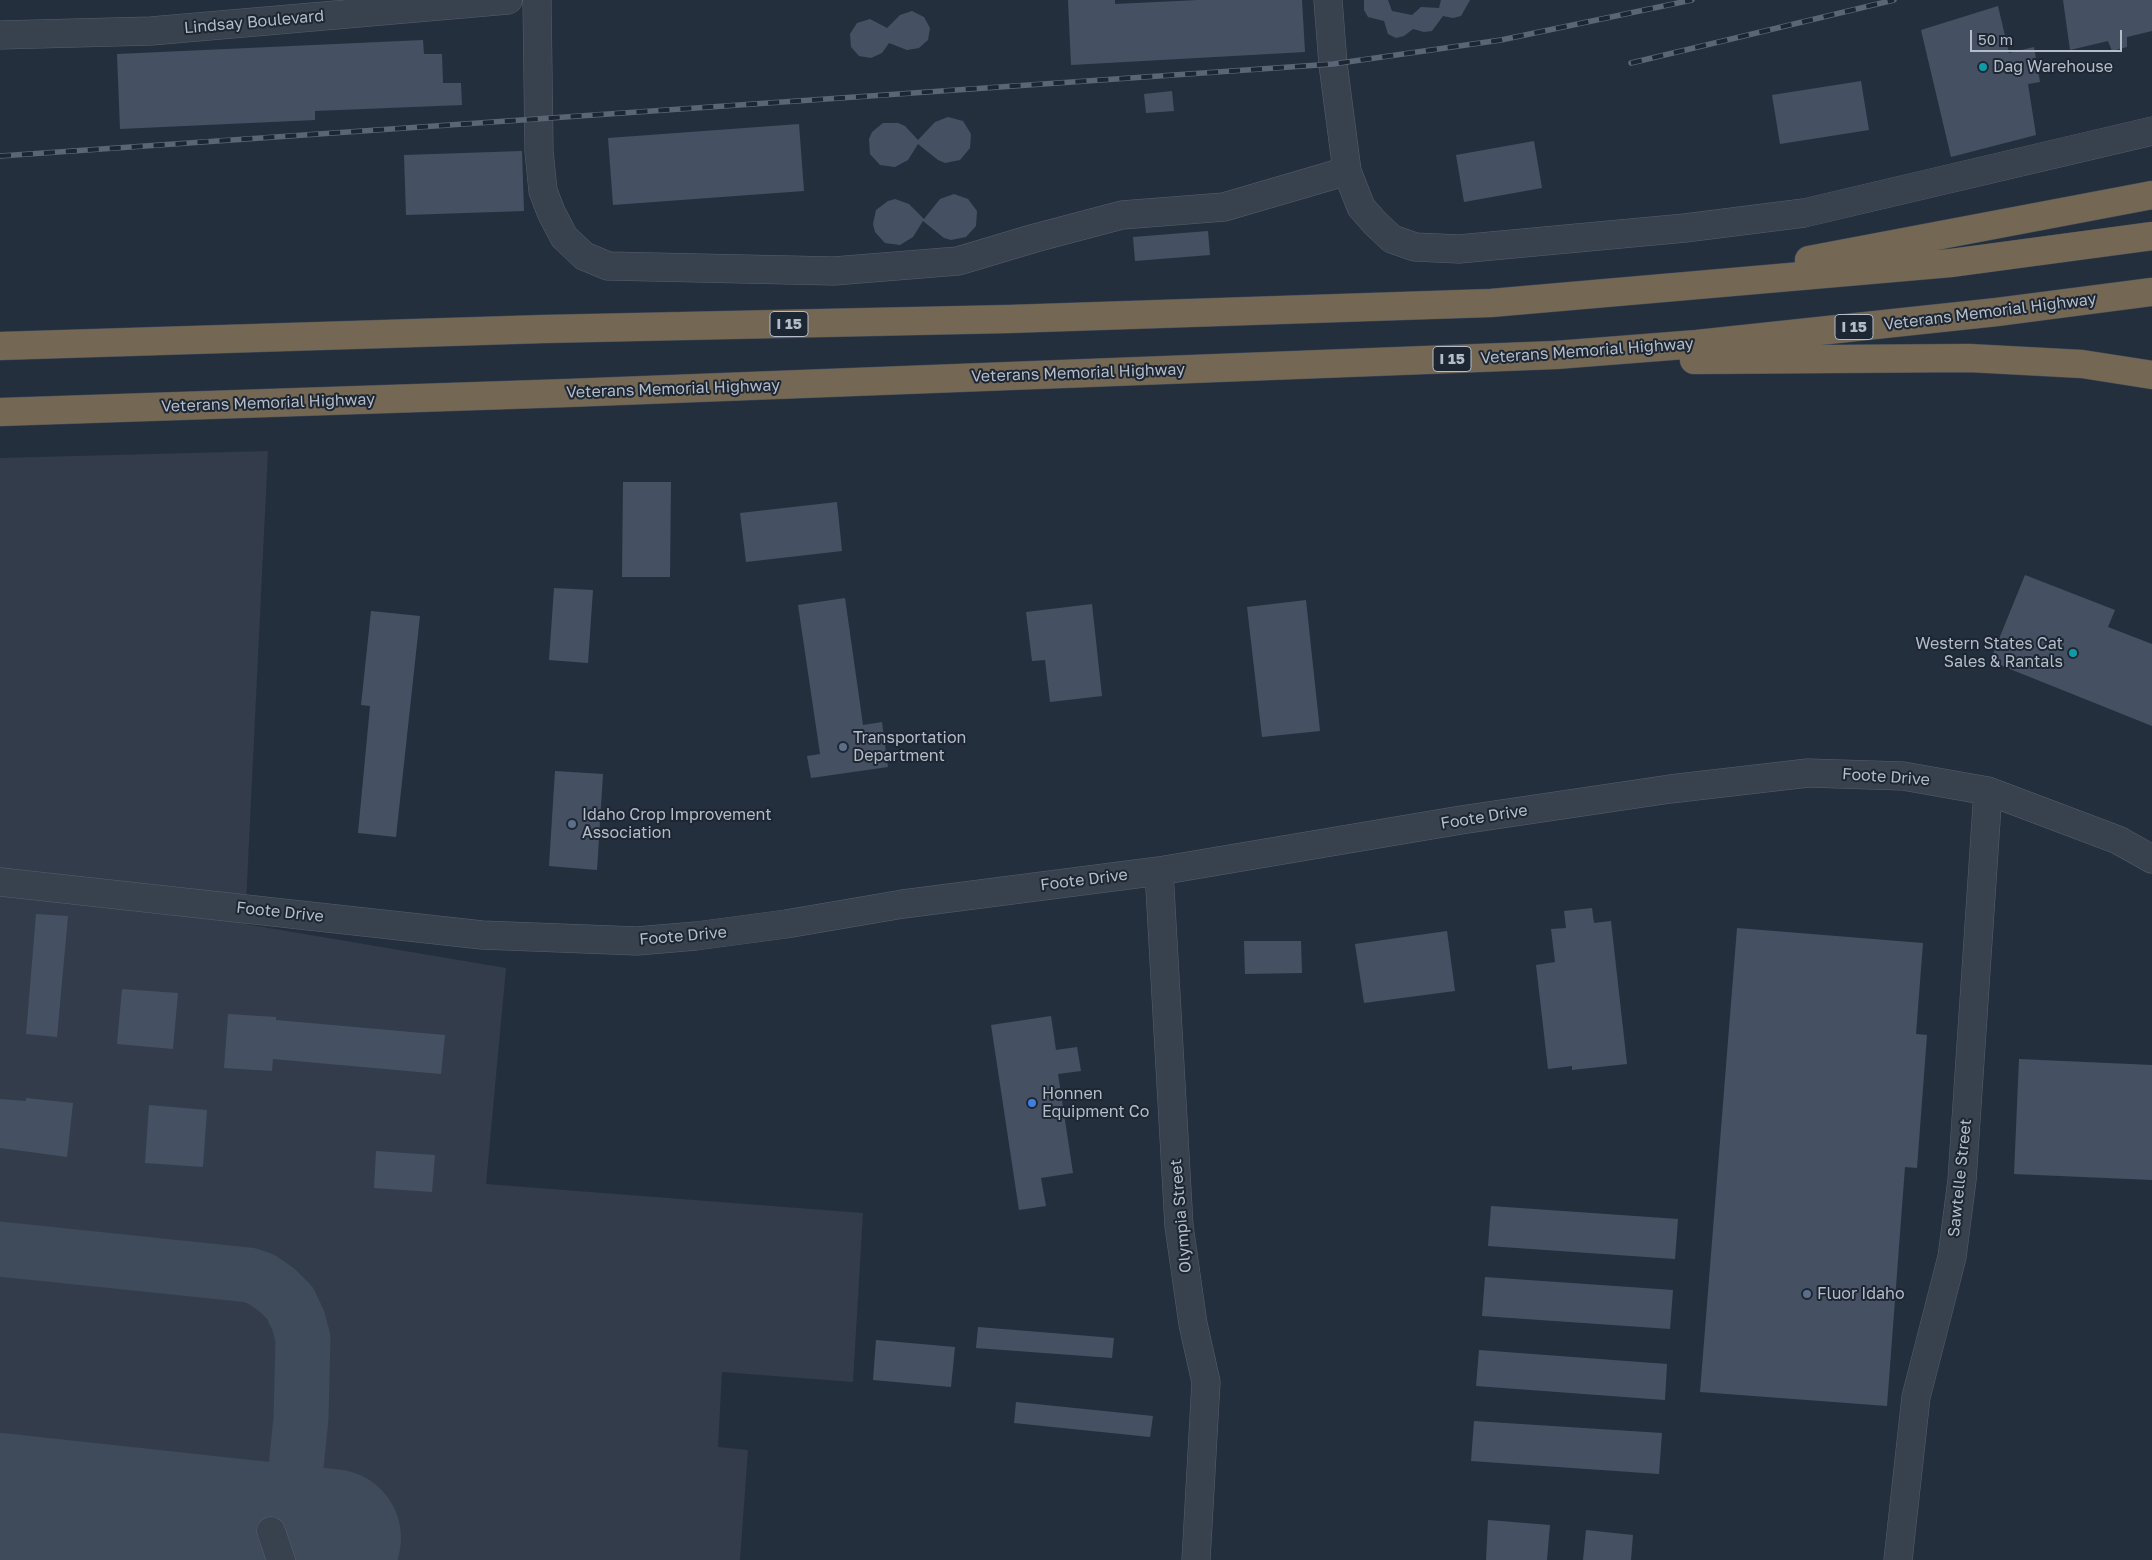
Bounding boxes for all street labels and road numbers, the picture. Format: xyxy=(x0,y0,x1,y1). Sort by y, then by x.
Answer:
street label: Lindsay Boulevard xyxy=(183,6,325,38)
street label: Veterans Memorial Highway xyxy=(1883,289,2097,335)
road number: I 15 xyxy=(770,312,808,336)
road number: I 15 xyxy=(1835,314,1873,340)
street label: Veterans Memorial Highway xyxy=(1480,334,1694,368)
road number: I 15 xyxy=(1433,346,1471,372)
street label: Veterans Memorial Highway xyxy=(971,360,1185,386)
street label: Veterans Memorial Highway xyxy=(566,376,780,402)
street label: Veterans Memorial Highway xyxy=(161,390,375,416)
street label: Foote Drive xyxy=(1841,764,1931,790)
street label: Foote Drive xyxy=(1439,801,1529,833)
street label: Foote Drive xyxy=(1039,865,1129,895)
street label: Foote Drive xyxy=(235,898,325,926)
street label: Foote Drive xyxy=(638,923,728,949)
street label: Sawtelle Street xyxy=(1944,1118,1976,1238)
street label: Olympia Street xyxy=(1166,1158,1196,1274)

